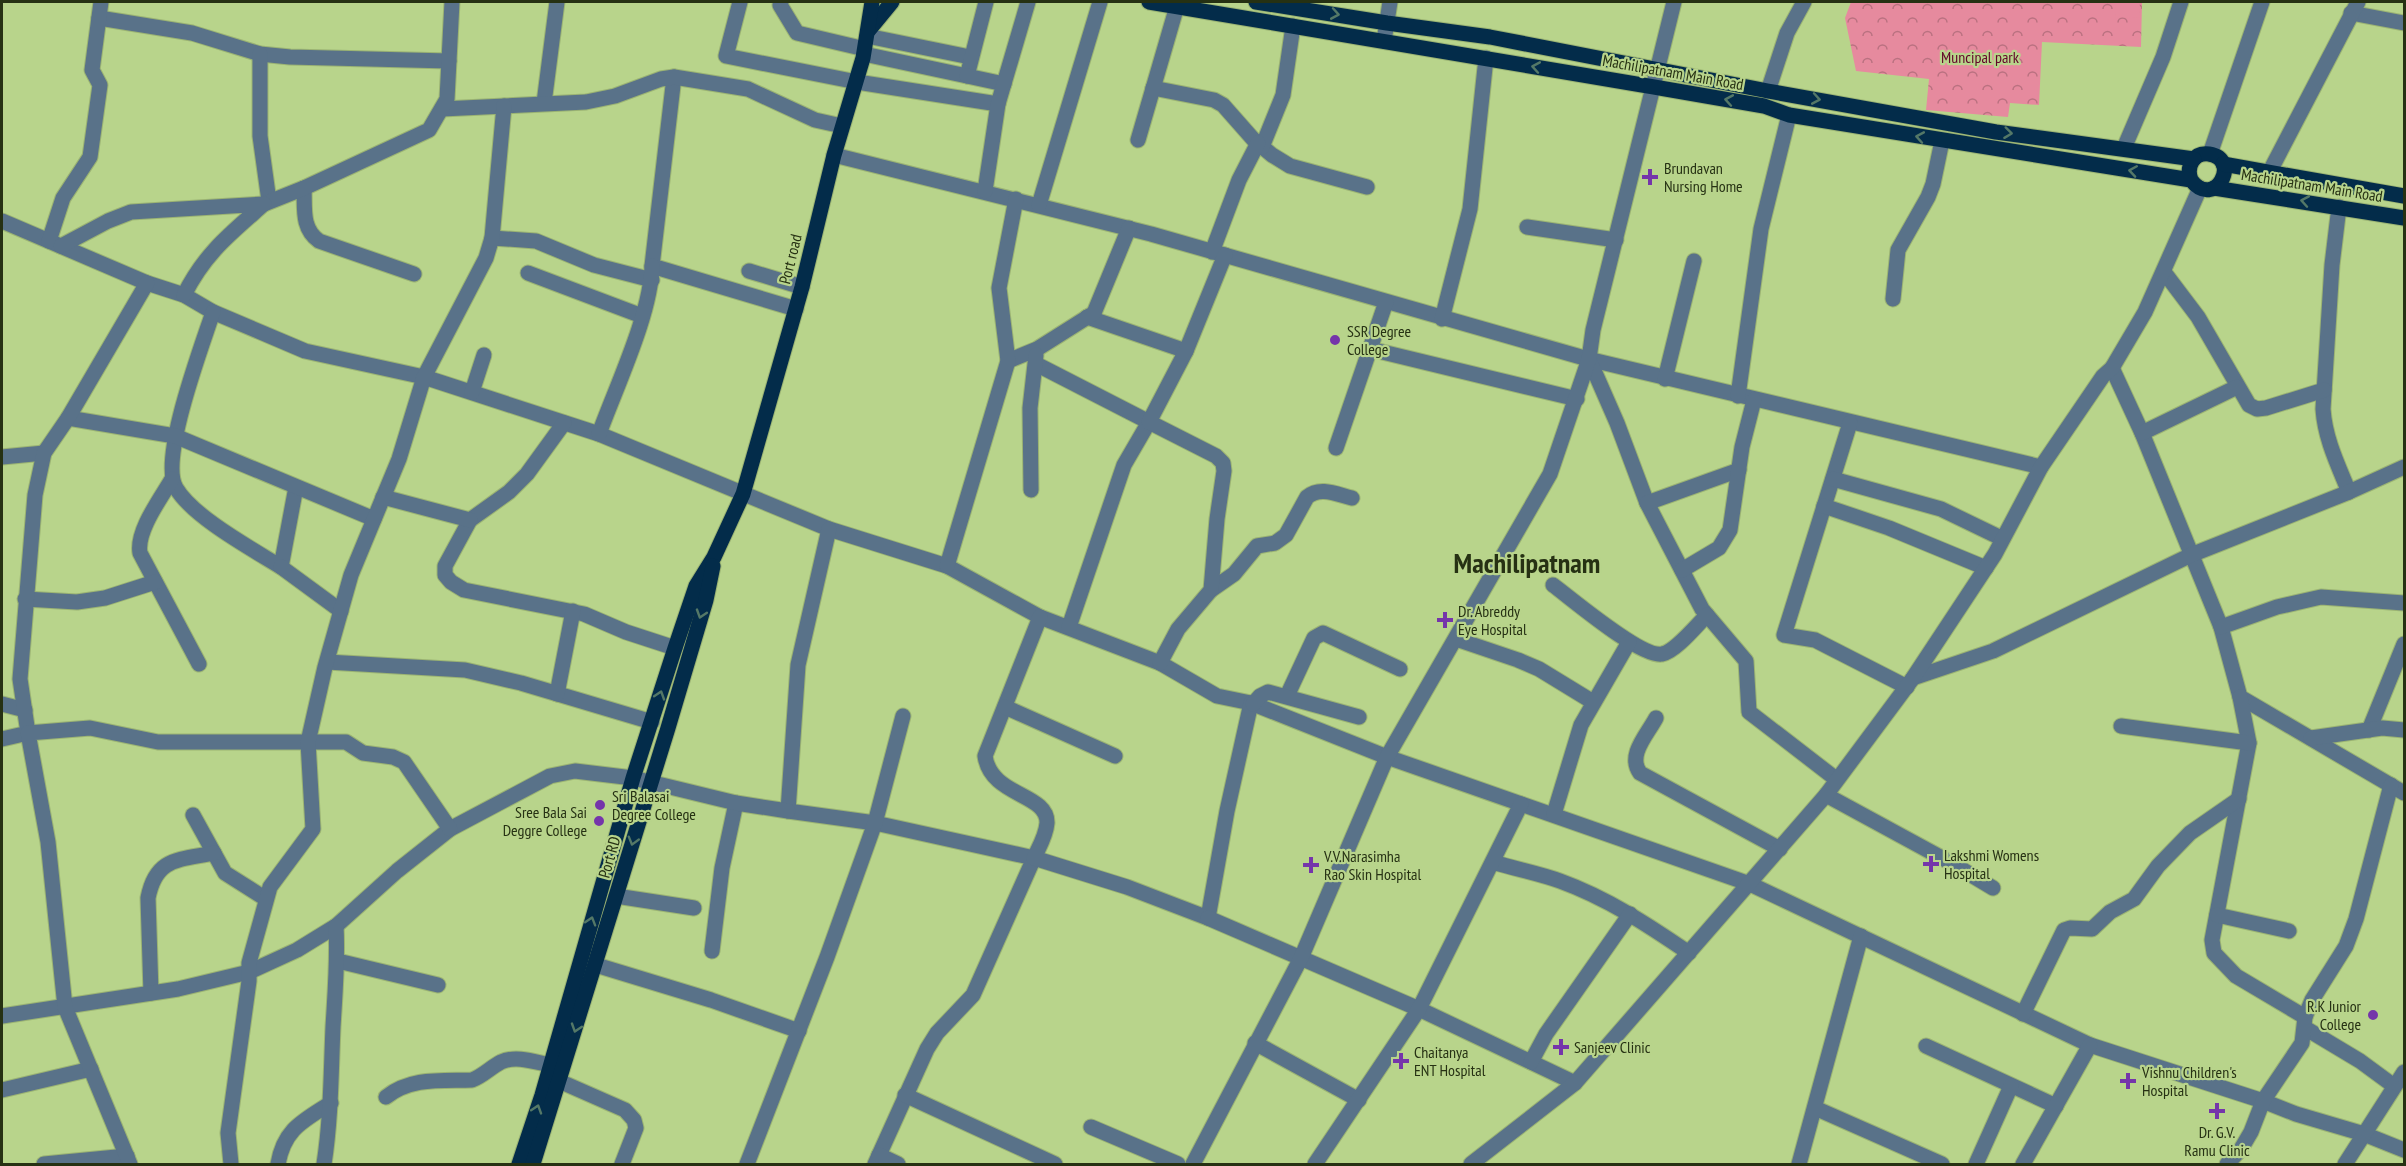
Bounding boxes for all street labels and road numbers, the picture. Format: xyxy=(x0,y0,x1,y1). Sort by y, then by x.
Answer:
street label: Machilipatnam Main Road xyxy=(1601,50,1745,94)
street label: Machilipatnam Main Road xyxy=(2240,164,2384,206)
street label: Port road xyxy=(774,232,806,286)
street label: Port RD xyxy=(594,834,624,880)

